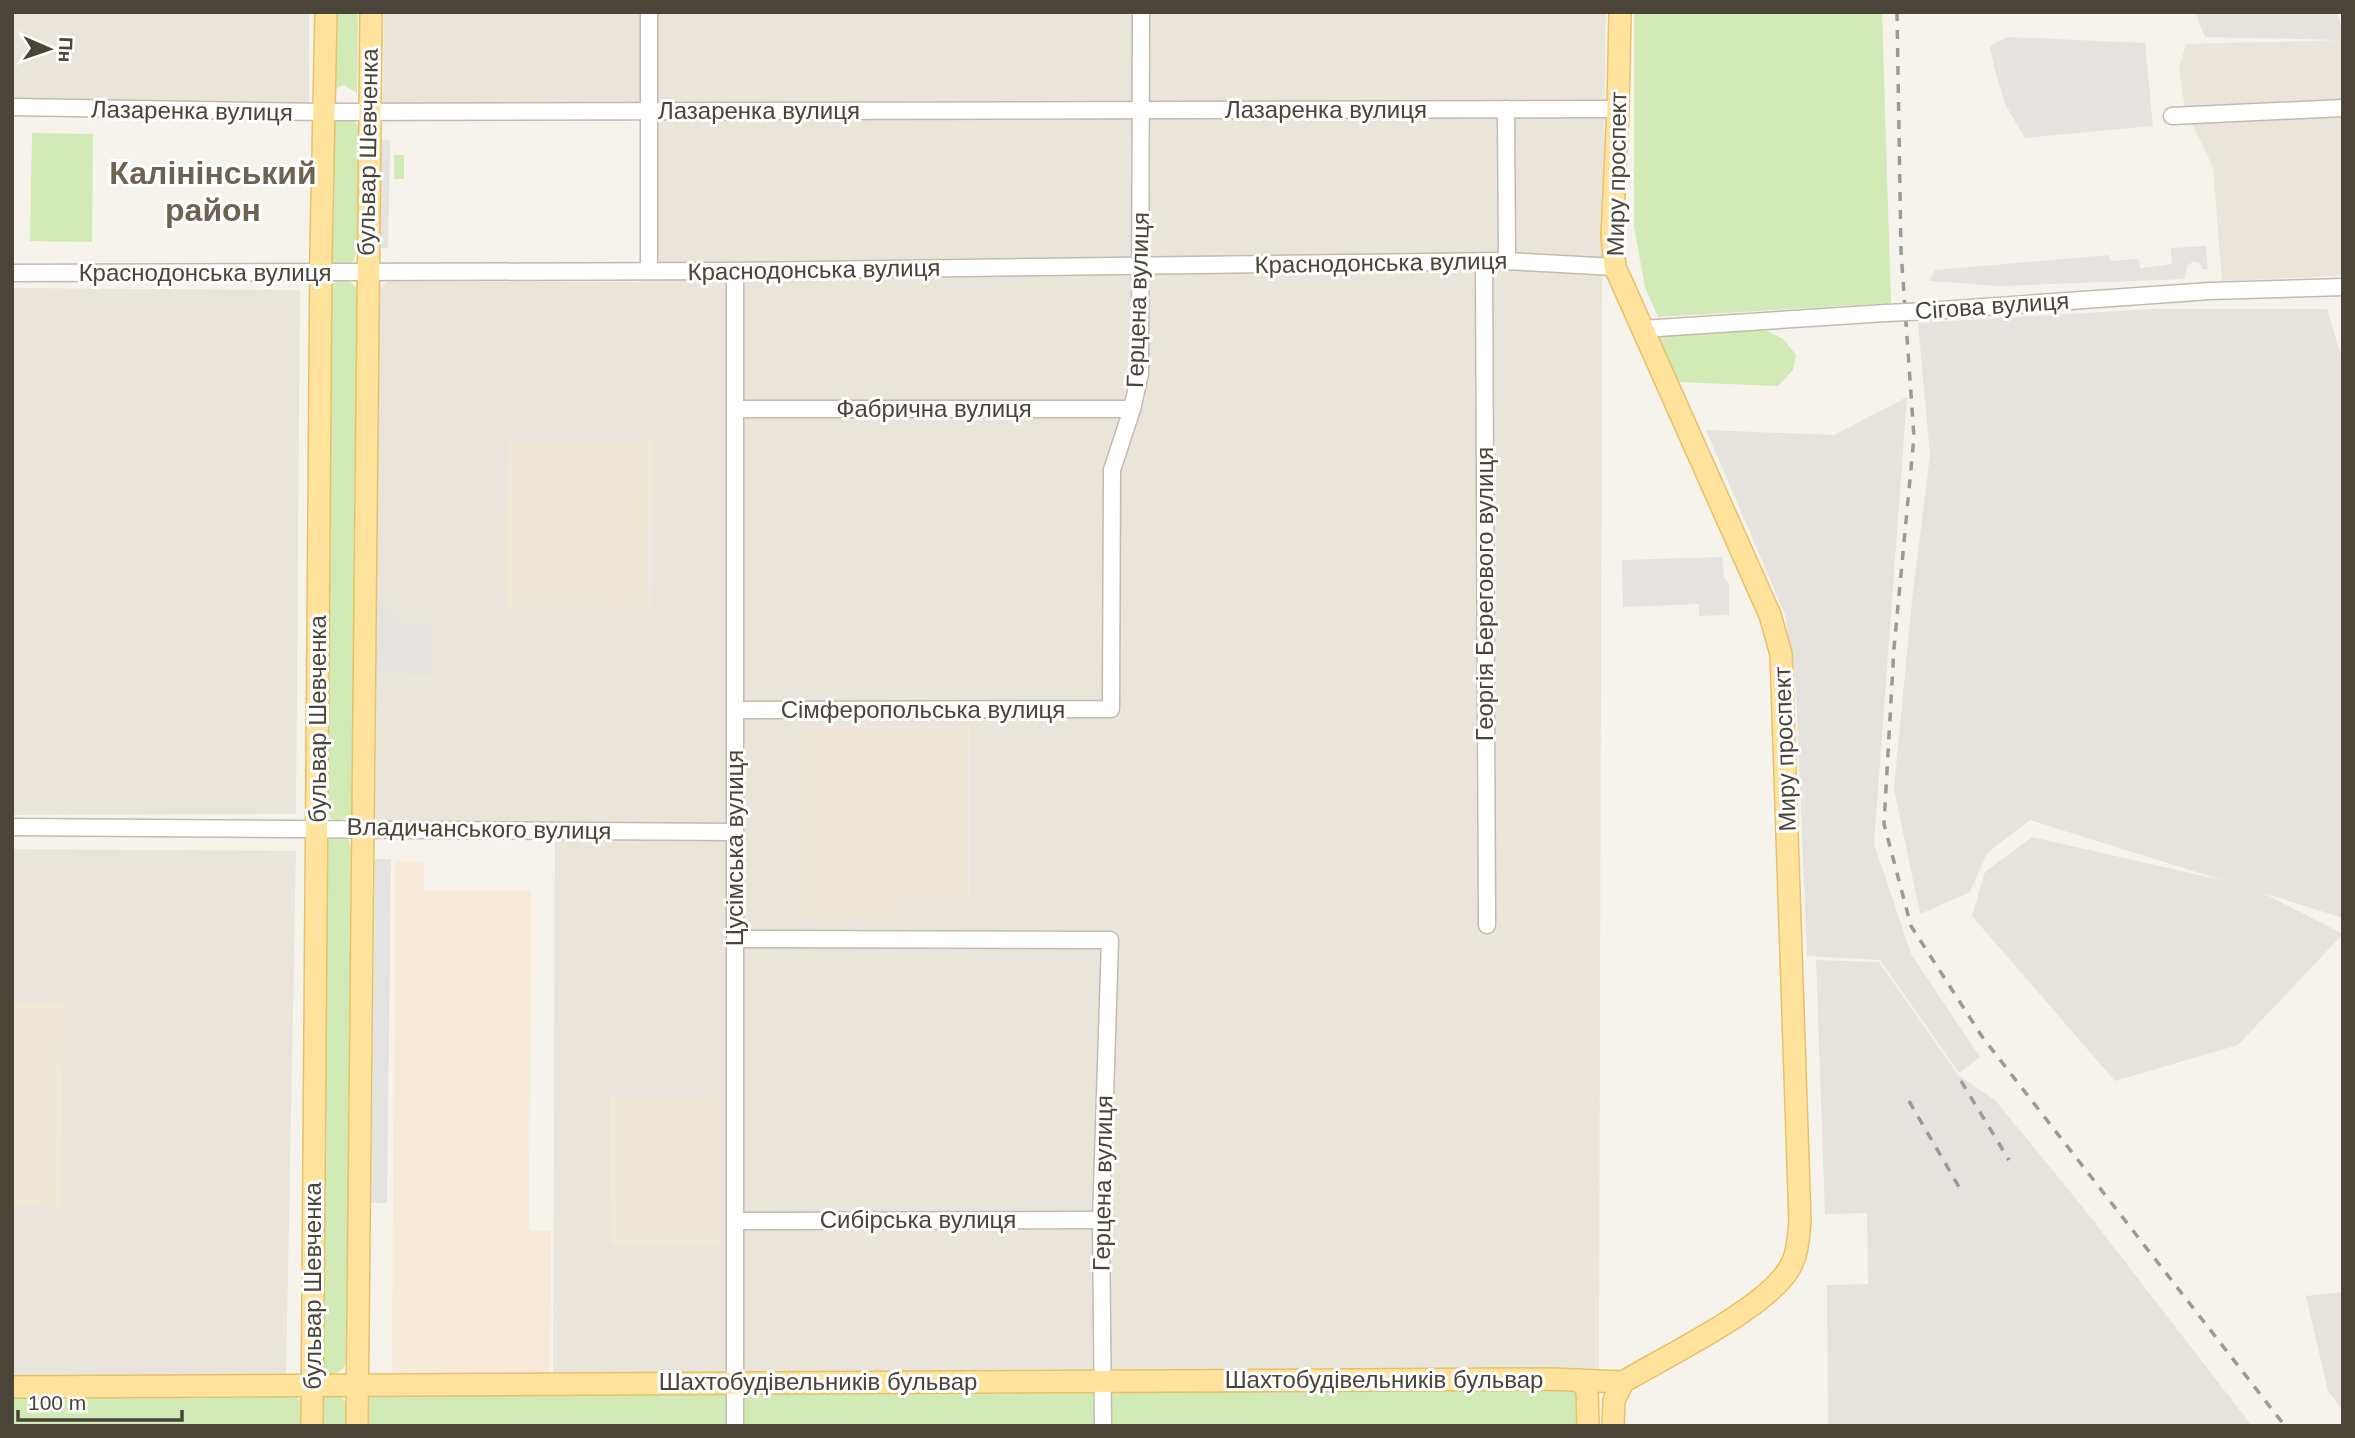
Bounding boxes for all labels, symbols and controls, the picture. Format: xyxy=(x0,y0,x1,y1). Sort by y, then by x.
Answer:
north arrow xyxy=(14,14,84,84)
text: Пн xyxy=(55,37,76,63)
street label: бульвар Шевченка xyxy=(352,47,383,256)
street label: Миру проспект xyxy=(1602,91,1631,257)
street label: Лазаренка вулиця xyxy=(91,95,293,126)
street label: Лазаренка вулиця xyxy=(1225,96,1427,123)
street label: Лазаренка вулиця xyxy=(658,97,860,124)
district label: Калінінський район xyxy=(109,155,317,228)
street label: Герцена вулиця xyxy=(1121,212,1154,388)
street label: Краснодонська вулиця xyxy=(1254,247,1508,278)
street label: Краснодонська вулиця xyxy=(687,254,941,285)
street label: Краснодонська вулиця xyxy=(79,259,331,286)
street label: Сігова вулиця xyxy=(1914,287,2070,324)
street label: Фабрична вулиця xyxy=(836,395,1032,422)
street label: Георгія Берегового вулиця xyxy=(1471,447,1498,741)
street label: бульвар Шевченка xyxy=(304,615,331,823)
street label: Миру проспект xyxy=(1768,666,1801,832)
street label: Сімферопольська вулиця xyxy=(781,696,1065,723)
street label: Цусімська вулиця xyxy=(721,750,748,946)
street label: Владичанського вулиця xyxy=(346,813,612,844)
street label: Герцена вулиця xyxy=(1087,1095,1118,1271)
street label: бульвар Шевченка xyxy=(299,1182,326,1390)
street label: Сибірська вулиця xyxy=(820,1206,1016,1233)
street label: Шахтобудівельників бульвар xyxy=(1225,1366,1543,1393)
street label: Шахтобудівельників бульвар xyxy=(659,1368,977,1395)
scale bar xyxy=(18,1378,182,1422)
text: 100 m xyxy=(28,1391,86,1414)

